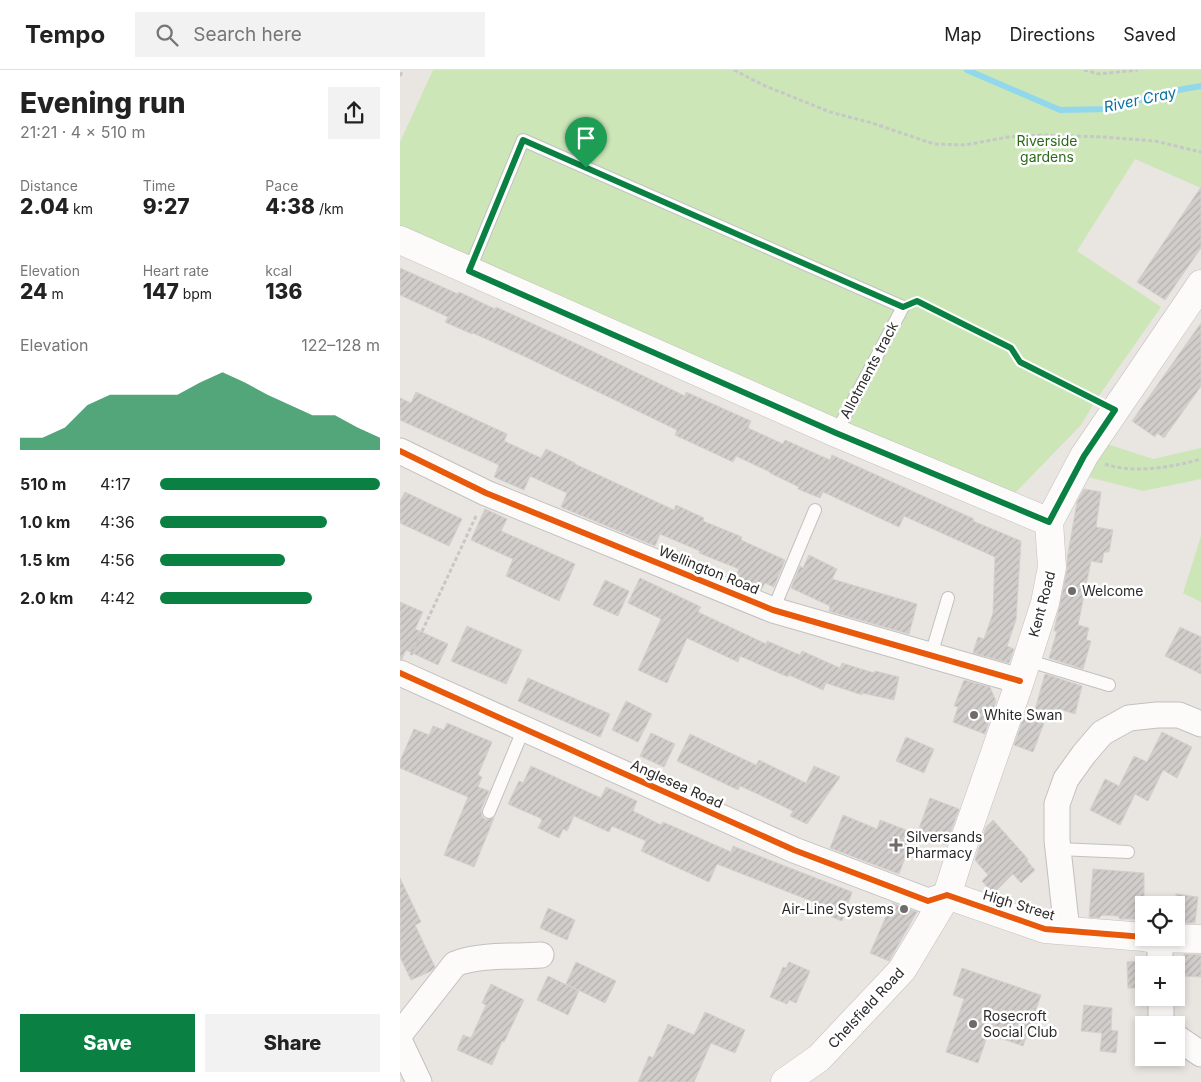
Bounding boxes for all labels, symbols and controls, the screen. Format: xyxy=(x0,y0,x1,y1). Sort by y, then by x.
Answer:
search box xyxy=(135,12,485,57)
text: Tempo xyxy=(25,20,105,49)
icon: search xyxy=(153,21,181,49)
text: Search here xyxy=(193,23,302,46)
text: Map xyxy=(944,24,982,45)
text: Directions xyxy=(1010,24,1095,45)
text: Saved xyxy=(1123,24,1176,45)
water label: River Cray xyxy=(1102,82,1178,116)
text: Evening run xyxy=(20,86,186,120)
button: share xyxy=(328,87,380,139)
pin xyxy=(565,117,607,168)
text: 21:21 · 4 × 510 m xyxy=(20,122,146,142)
icon: arrive xyxy=(572,124,600,152)
park label: Riverside gardens xyxy=(1017,132,1077,165)
text: Distance xyxy=(20,177,78,194)
text: Time xyxy=(143,177,176,194)
text: Pace xyxy=(265,177,298,194)
text: 2.04 xyxy=(20,194,69,219)
text: 9:27 xyxy=(143,194,190,219)
text: 4:38 xyxy=(265,194,315,219)
text: km xyxy=(69,200,93,217)
text: /km xyxy=(315,200,344,217)
text: Elevation xyxy=(20,262,80,279)
text: Heart rate xyxy=(143,262,209,279)
text: kcal xyxy=(265,262,292,279)
text: 24 xyxy=(20,279,48,304)
text: 147 xyxy=(143,279,179,304)
text: 136 xyxy=(265,279,302,304)
text: m xyxy=(48,285,64,302)
text: bpm xyxy=(179,285,212,302)
street label: Allotments track xyxy=(836,318,901,421)
text: Elevation xyxy=(20,335,89,355)
text: 122–128 m xyxy=(301,335,380,355)
text: 510 m xyxy=(20,474,66,494)
text: 4:17 xyxy=(100,474,131,494)
text: 1.0 km xyxy=(20,512,70,532)
text: 4:36 xyxy=(100,512,135,532)
street label: Wellington Road xyxy=(656,542,762,597)
text: 1.5 km xyxy=(20,550,70,570)
text: 4:56 xyxy=(100,550,135,570)
street label: Kent Road xyxy=(1025,569,1058,639)
place label: Welcome xyxy=(1082,582,1143,599)
marker: Welcome xyxy=(1066,585,1078,597)
text: 2.0 km xyxy=(20,588,73,608)
text: 4:42 xyxy=(100,588,135,608)
place label: White Swan xyxy=(984,706,1063,723)
marker: White Swan xyxy=(968,709,980,721)
street label: Anglesea Road xyxy=(628,756,726,812)
place label: Silversands Pharmacy xyxy=(906,828,982,861)
marker: Silversands Pharmacy xyxy=(890,839,902,851)
street label: High Street xyxy=(981,886,1057,924)
map controls xyxy=(1135,896,1185,1066)
button: locate xyxy=(1135,896,1185,946)
place label: Air-Line Systems xyxy=(782,900,894,917)
marker: Air-Line Systems xyxy=(898,903,910,915)
button: + xyxy=(1135,956,1185,1006)
street label: Chelsfield Road xyxy=(824,964,907,1051)
place label: Rosecroft Social Club xyxy=(983,1007,1057,1040)
button: Save xyxy=(20,1014,195,1072)
button: Share xyxy=(205,1014,380,1072)
button: − xyxy=(1135,1016,1185,1066)
marker: Rosecroft Social Club xyxy=(967,1018,979,1030)

